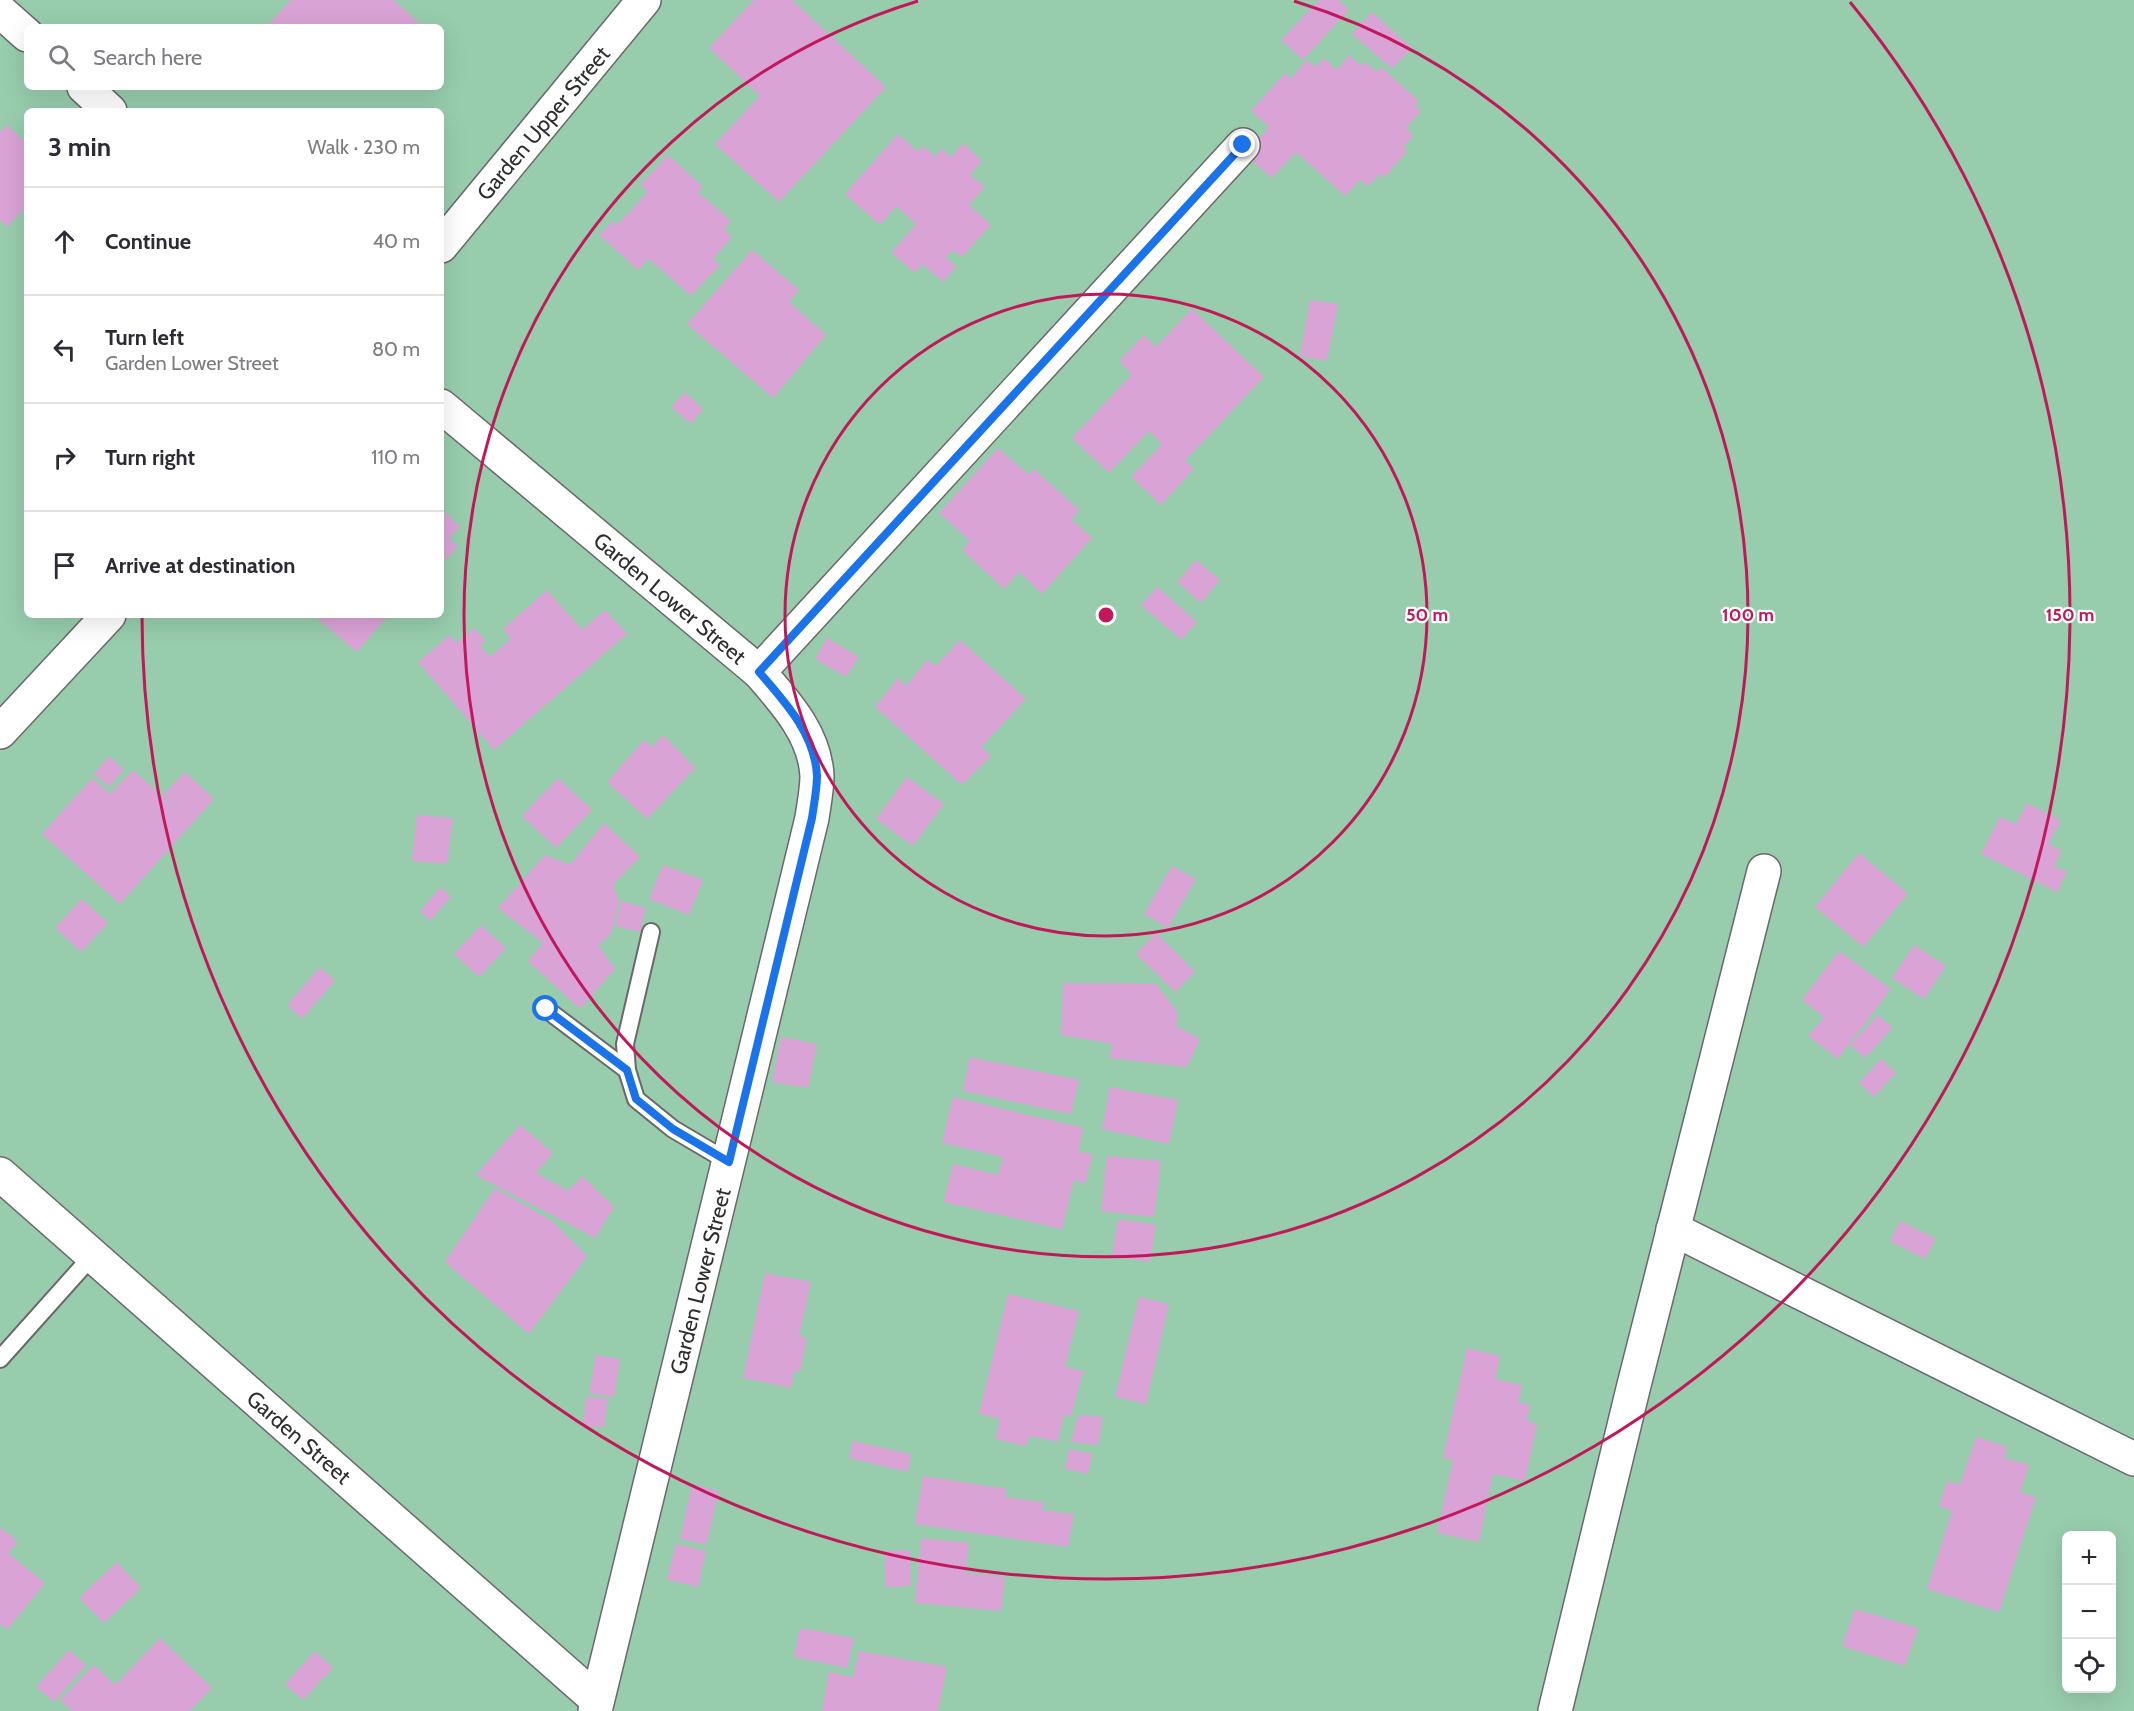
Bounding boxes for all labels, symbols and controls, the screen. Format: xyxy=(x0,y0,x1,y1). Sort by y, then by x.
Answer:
search box xyxy=(24,24,444,90)
street label: Garden Upper Street xyxy=(471,40,616,206)
icon: search xyxy=(45,41,78,74)
text: Search here xyxy=(93,44,202,71)
text: 3 min xyxy=(48,131,111,163)
route end xyxy=(1229,131,1255,157)
text: Walk · 230 m xyxy=(308,135,420,159)
icon: ahead xyxy=(48,225,81,258)
text: Continue xyxy=(105,228,191,255)
text: 40 m xyxy=(372,229,420,253)
text: Turn left xyxy=(105,324,184,351)
icon: left xyxy=(48,333,81,366)
text: 80 m xyxy=(372,337,420,361)
text: Garden Lower Street xyxy=(105,351,279,375)
icon: right xyxy=(48,441,81,474)
text: Turn right xyxy=(105,444,195,471)
text: 110 m xyxy=(371,445,420,469)
street label: Garden Lower Street xyxy=(588,527,752,671)
icon: arrive xyxy=(48,549,81,582)
text: Arrive at destination xyxy=(105,552,295,579)
text: 50 m xyxy=(1406,604,1448,626)
text: 100 m xyxy=(1722,604,1774,626)
text: 150 m xyxy=(2046,604,2094,626)
centre of rings xyxy=(1096,605,1116,625)
route start xyxy=(532,995,558,1021)
street label: Garden Lower Street xyxy=(664,1185,737,1377)
street label: Garden Street xyxy=(241,1385,357,1490)
map controls xyxy=(2062,1531,2116,1693)
button: + xyxy=(2062,1531,2116,1585)
button: − xyxy=(2062,1585,2116,1639)
button: locate xyxy=(2062,1639,2116,1693)

